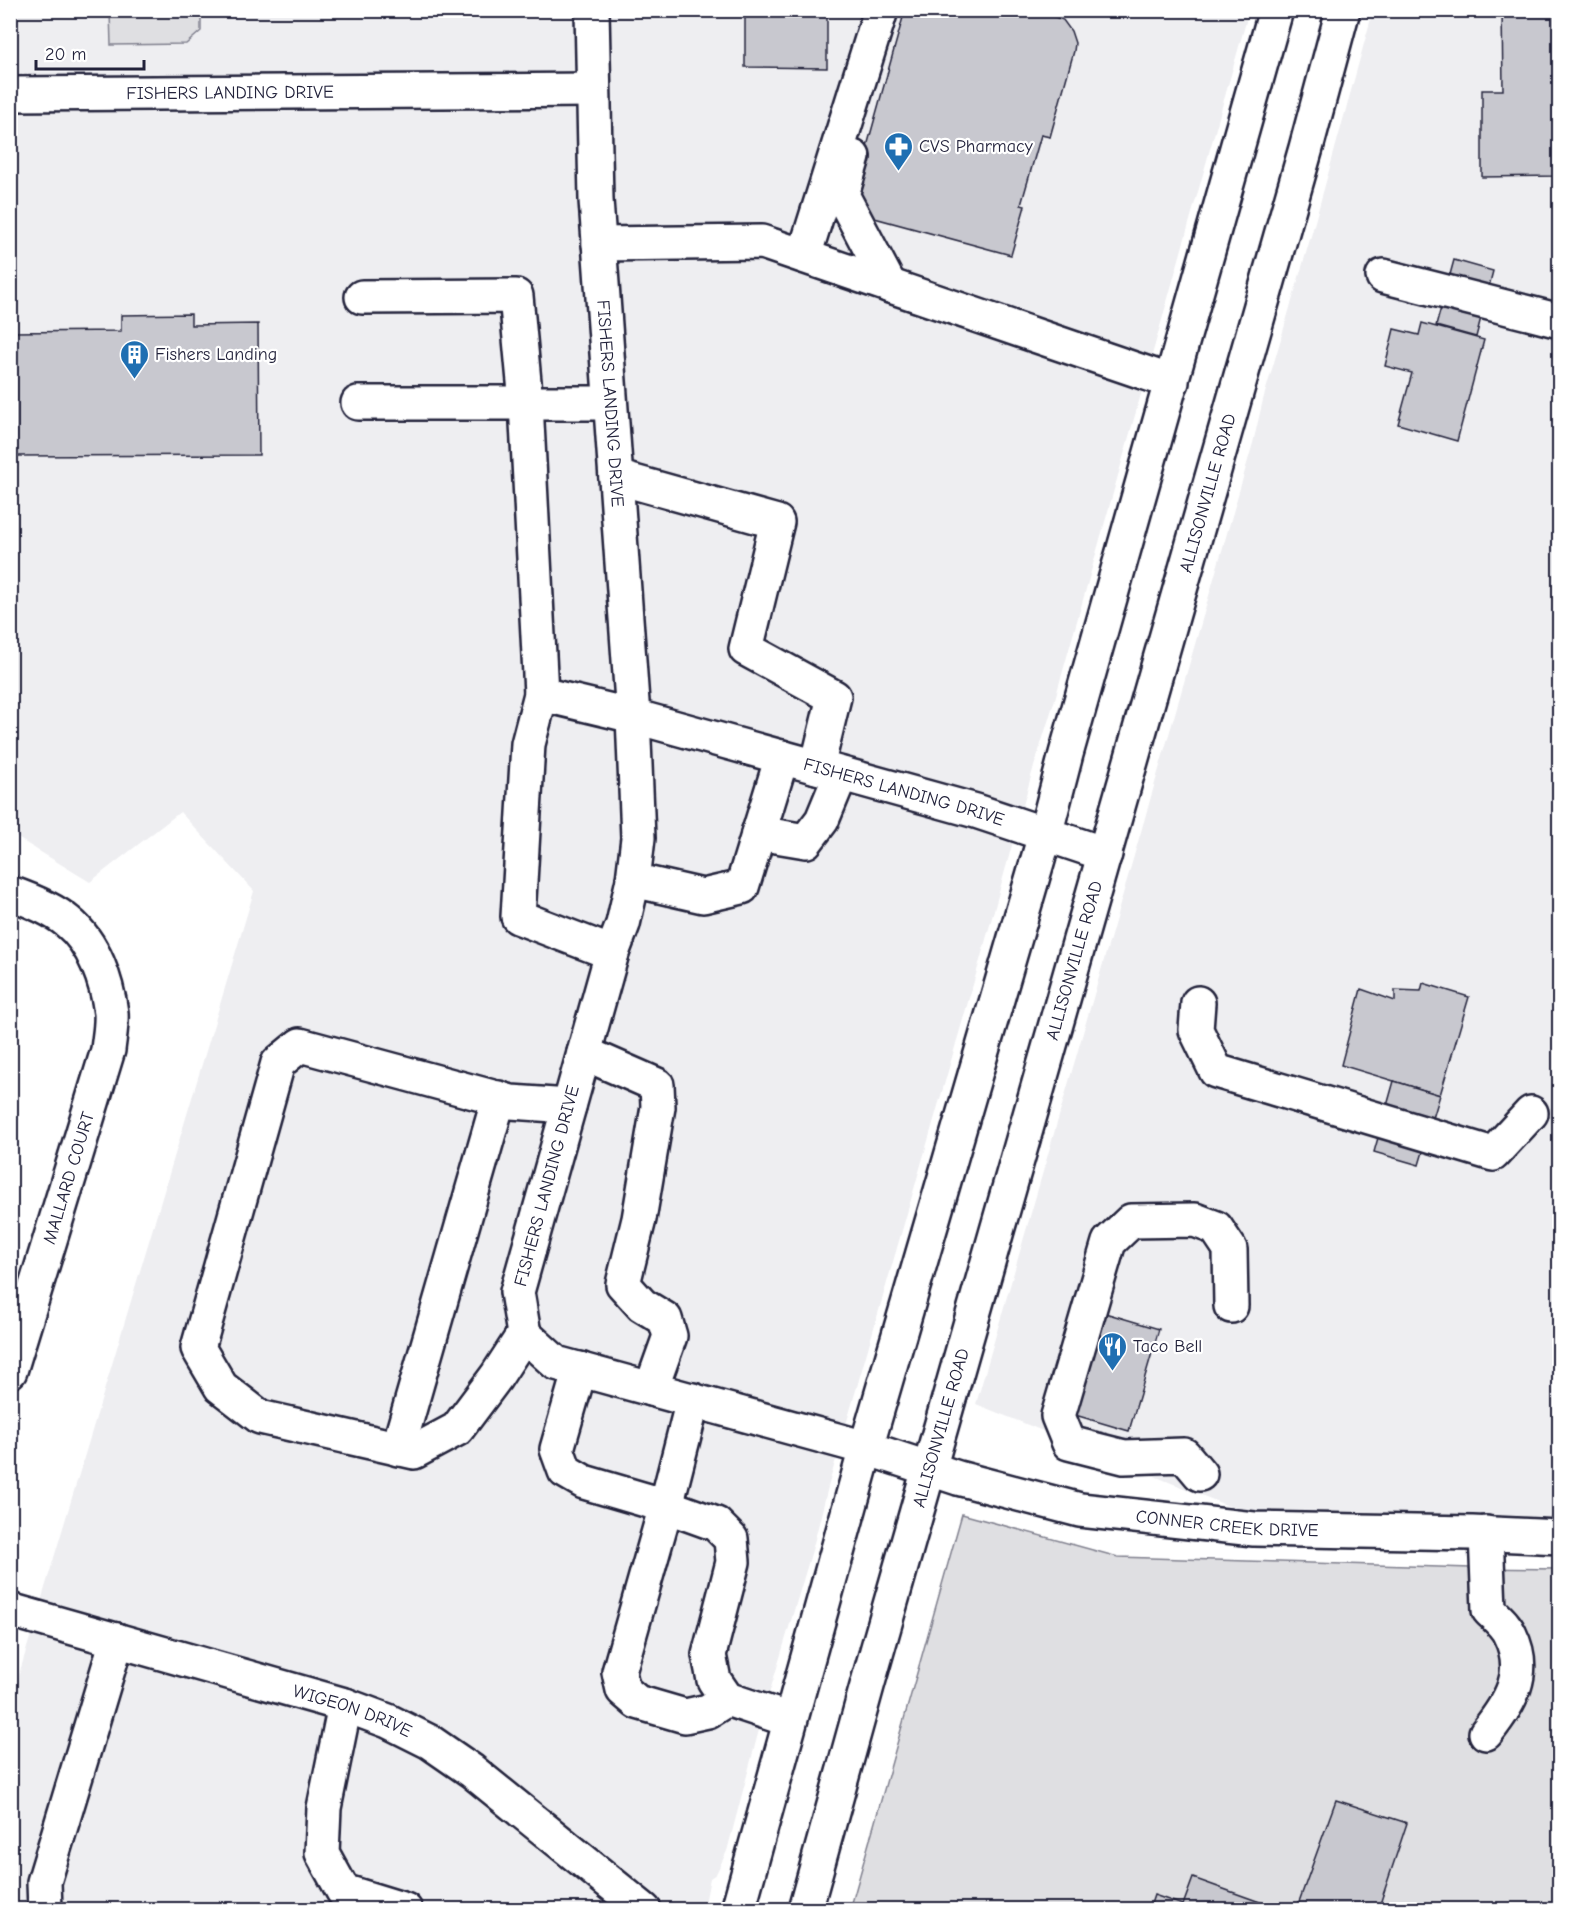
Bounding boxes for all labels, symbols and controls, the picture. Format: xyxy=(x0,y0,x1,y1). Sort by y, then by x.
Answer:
scale bar xyxy=(36,33,144,71)
text: 20 m xyxy=(45,44,86,65)
street label: FISHERS LANDING DRIVE xyxy=(126,81,334,104)
pharmacy icon: CVS Pharmacy xyxy=(882,130,914,172)
place label: CVS Pharmacy xyxy=(919,136,1034,157)
street label: FISHERS LANDING DRIVE xyxy=(593,299,628,508)
building icon: Fishers Landing xyxy=(118,338,150,380)
place label: Fishers Landing xyxy=(155,344,277,365)
street label: ALLISONVILLE ROAD xyxy=(1175,411,1240,575)
street label: FISHERS LANDING DRIVE xyxy=(801,753,1007,830)
street label: ALLISONVILLE ROAD xyxy=(1041,878,1107,1042)
street label: FISHERS LANDING DRIVE xyxy=(510,1083,584,1289)
street label: MALLARD COURT xyxy=(39,1109,99,1247)
restaurant icon: Taco Bell xyxy=(1096,1330,1128,1372)
place label: Taco Bell xyxy=(1133,1336,1202,1357)
street label: ALLISONVILLE ROAD xyxy=(908,1346,973,1510)
street label: CONNER CREEK DRIVE xyxy=(1135,1506,1319,1541)
street label: WIGEON DRIVE xyxy=(291,1680,415,1742)

